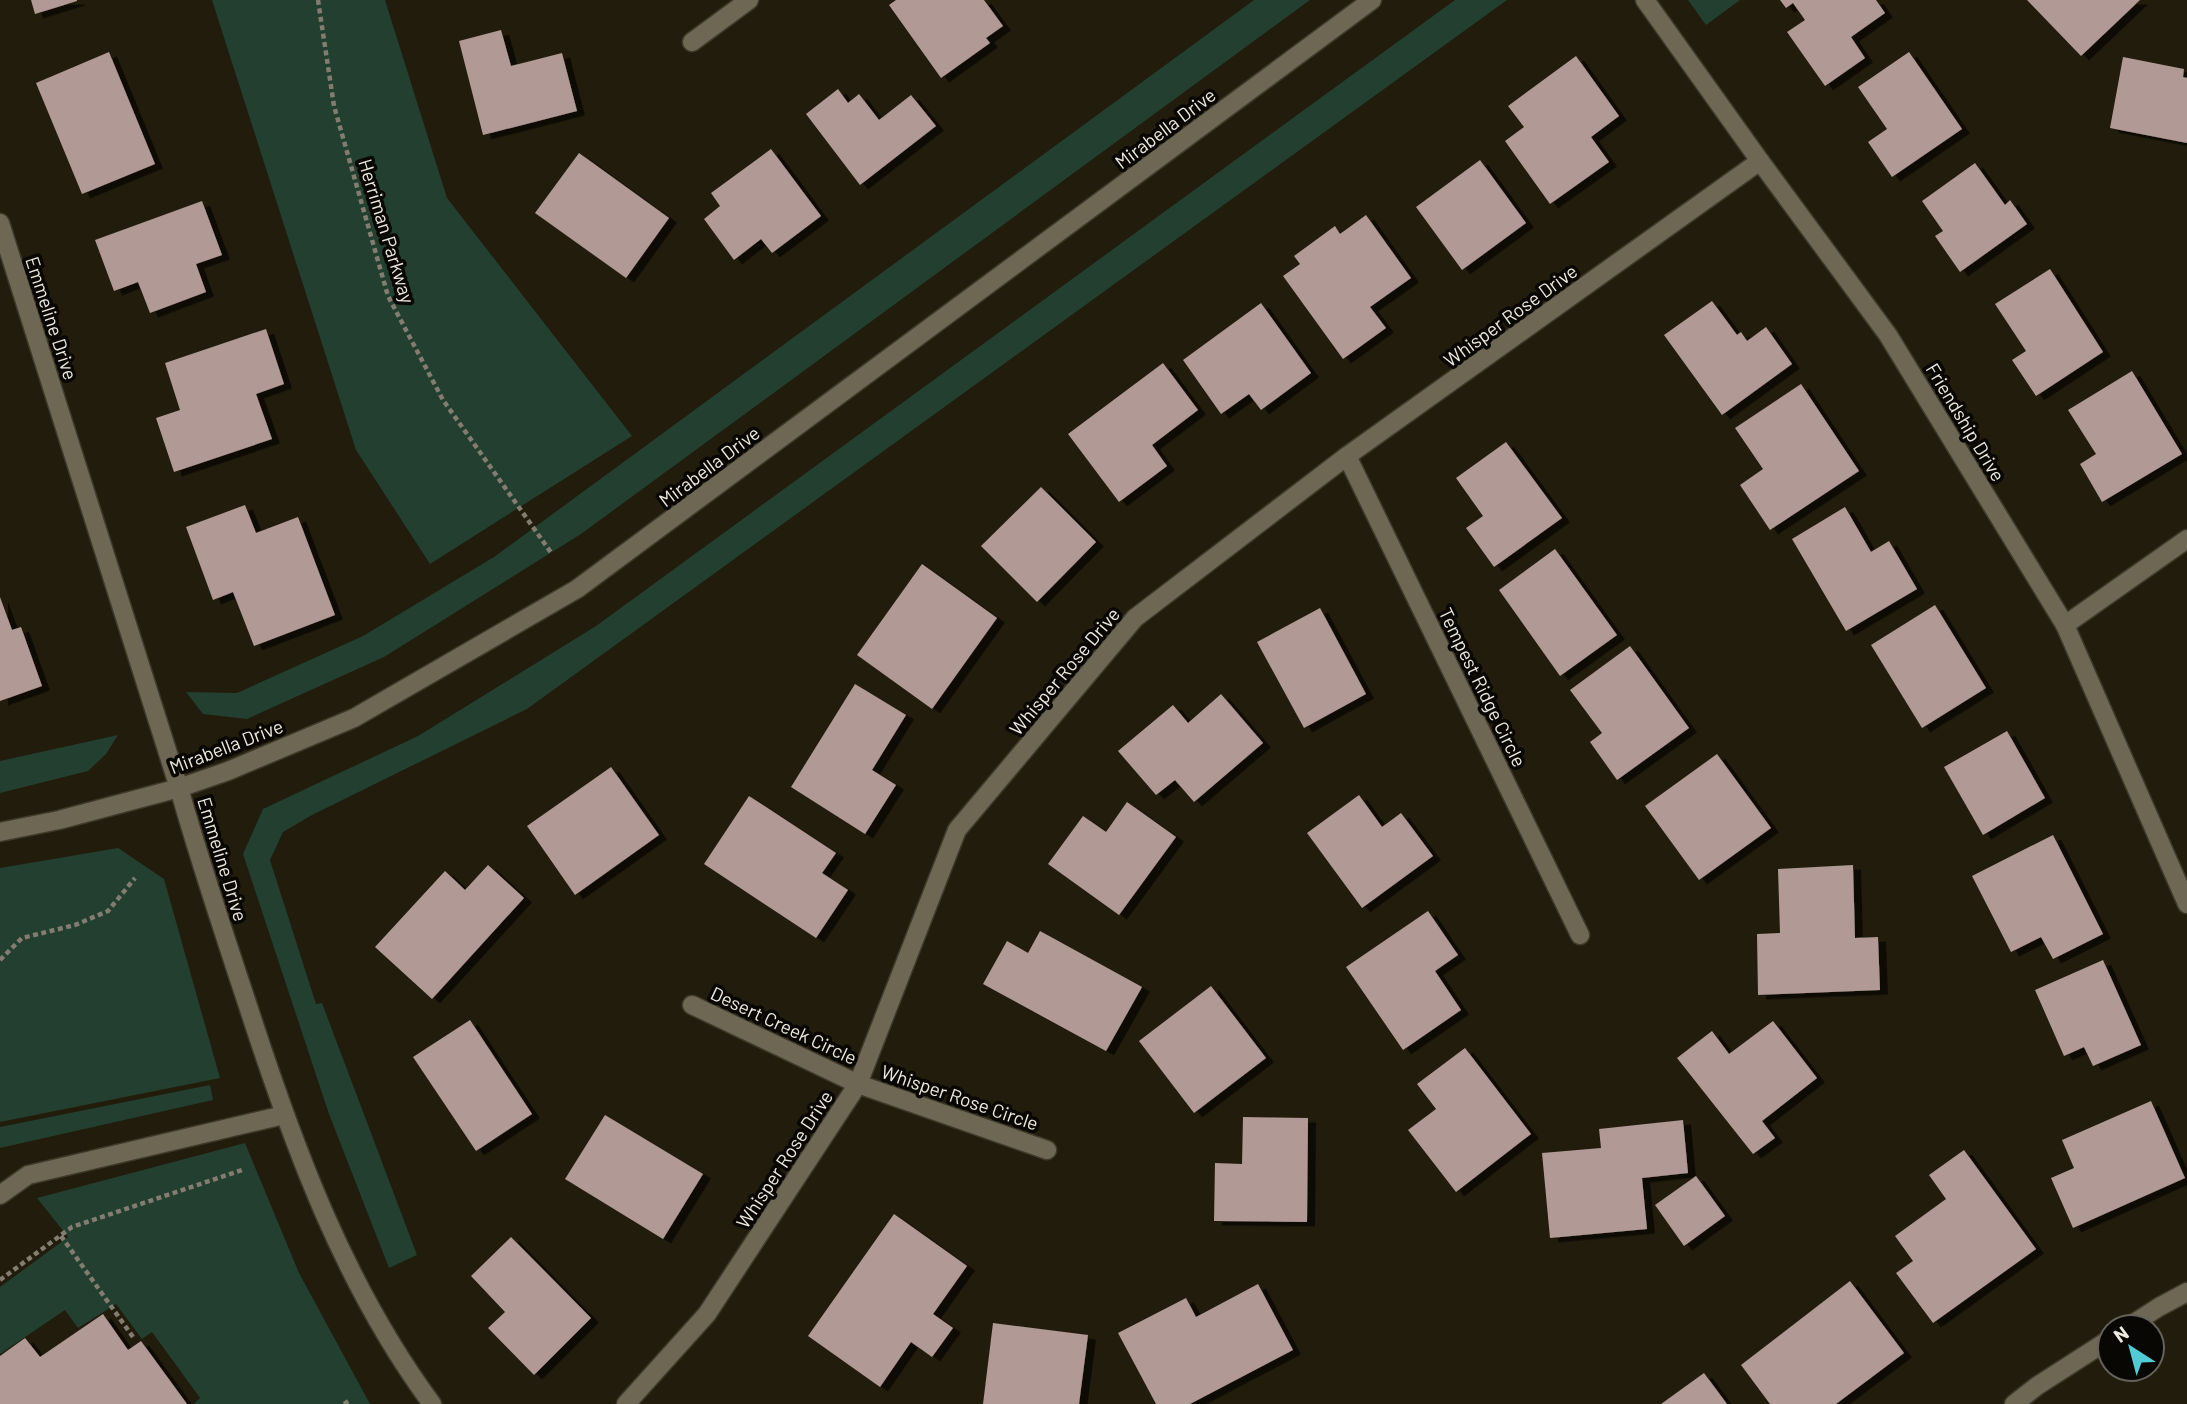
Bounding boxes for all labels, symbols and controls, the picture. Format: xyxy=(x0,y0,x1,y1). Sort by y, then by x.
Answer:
street label: Mirabella Drive xyxy=(1110,83,1220,173)
street label: Herriman Parkway xyxy=(354,156,420,306)
street label: Emmeline Drive xyxy=(21,253,83,383)
street label: Whisper Rose Drive xyxy=(1439,259,1581,371)
street label: Friendship Drive xyxy=(1922,359,2010,485)
street label: Mirabella Drive xyxy=(654,421,764,511)
street label: Whisper Rose Drive xyxy=(1004,603,1124,739)
street label: Tempest Ridge Circle xyxy=(1435,604,1531,770)
street label: Mirabella Drive xyxy=(166,714,286,778)
street label: Emmeline Drive xyxy=(193,794,253,924)
street label: Desert Creek Circle xyxy=(707,981,861,1069)
street label: Whisper Rose Circle xyxy=(878,1059,1042,1135)
street label: Whisper Rose Drive xyxy=(731,1086,837,1232)
north arrow xyxy=(2096,1313,2166,1383)
text: N xyxy=(2109,1321,2133,1347)

